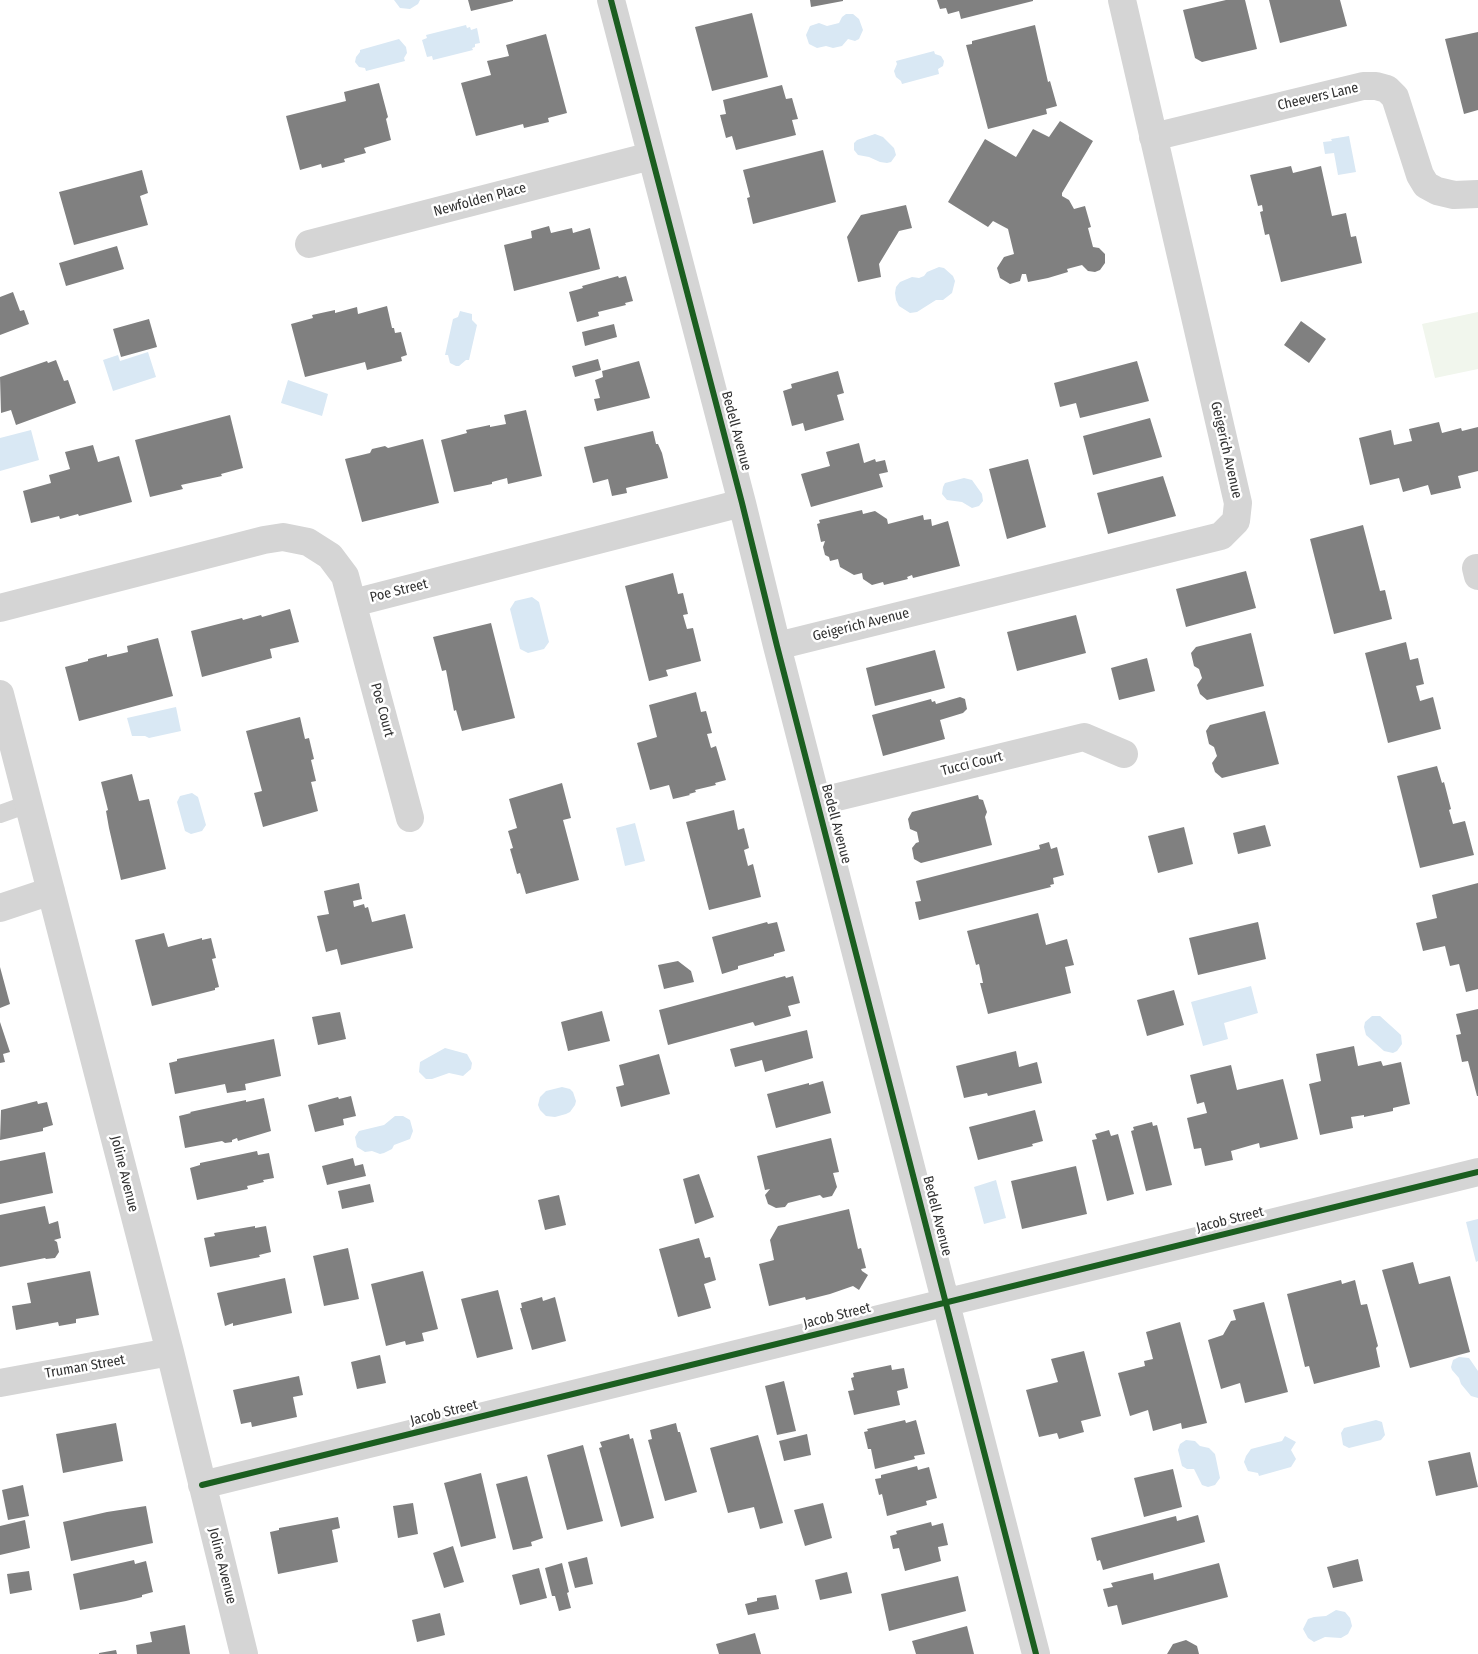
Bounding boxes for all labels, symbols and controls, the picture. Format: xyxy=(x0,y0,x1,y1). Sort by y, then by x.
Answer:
street label: Cheevers Lane xyxy=(1276,80,1360,114)
street label: Newfolden Place xyxy=(432,180,528,220)
street label: Bedell Avenue xyxy=(717,389,755,473)
street label: Geigerich Avenue xyxy=(1207,400,1245,500)
street label: Poe Street xyxy=(368,576,430,606)
street label: Geigerich Avenue xyxy=(811,605,911,645)
street label: Poe Court xyxy=(367,681,397,739)
street label: Tucci Court xyxy=(940,748,1004,780)
street label: Bedell Avenue xyxy=(817,782,855,866)
street label: Joline Avenue xyxy=(106,1134,142,1214)
street label: Bedell Avenue xyxy=(919,1174,955,1258)
street label: Jacob Street xyxy=(1195,1204,1265,1236)
street label: Jacob Street xyxy=(802,1300,872,1332)
street label: Truman Street xyxy=(44,1352,126,1382)
street label: Jacob Street xyxy=(409,1397,479,1429)
street label: Joline Avenue xyxy=(204,1526,240,1606)

